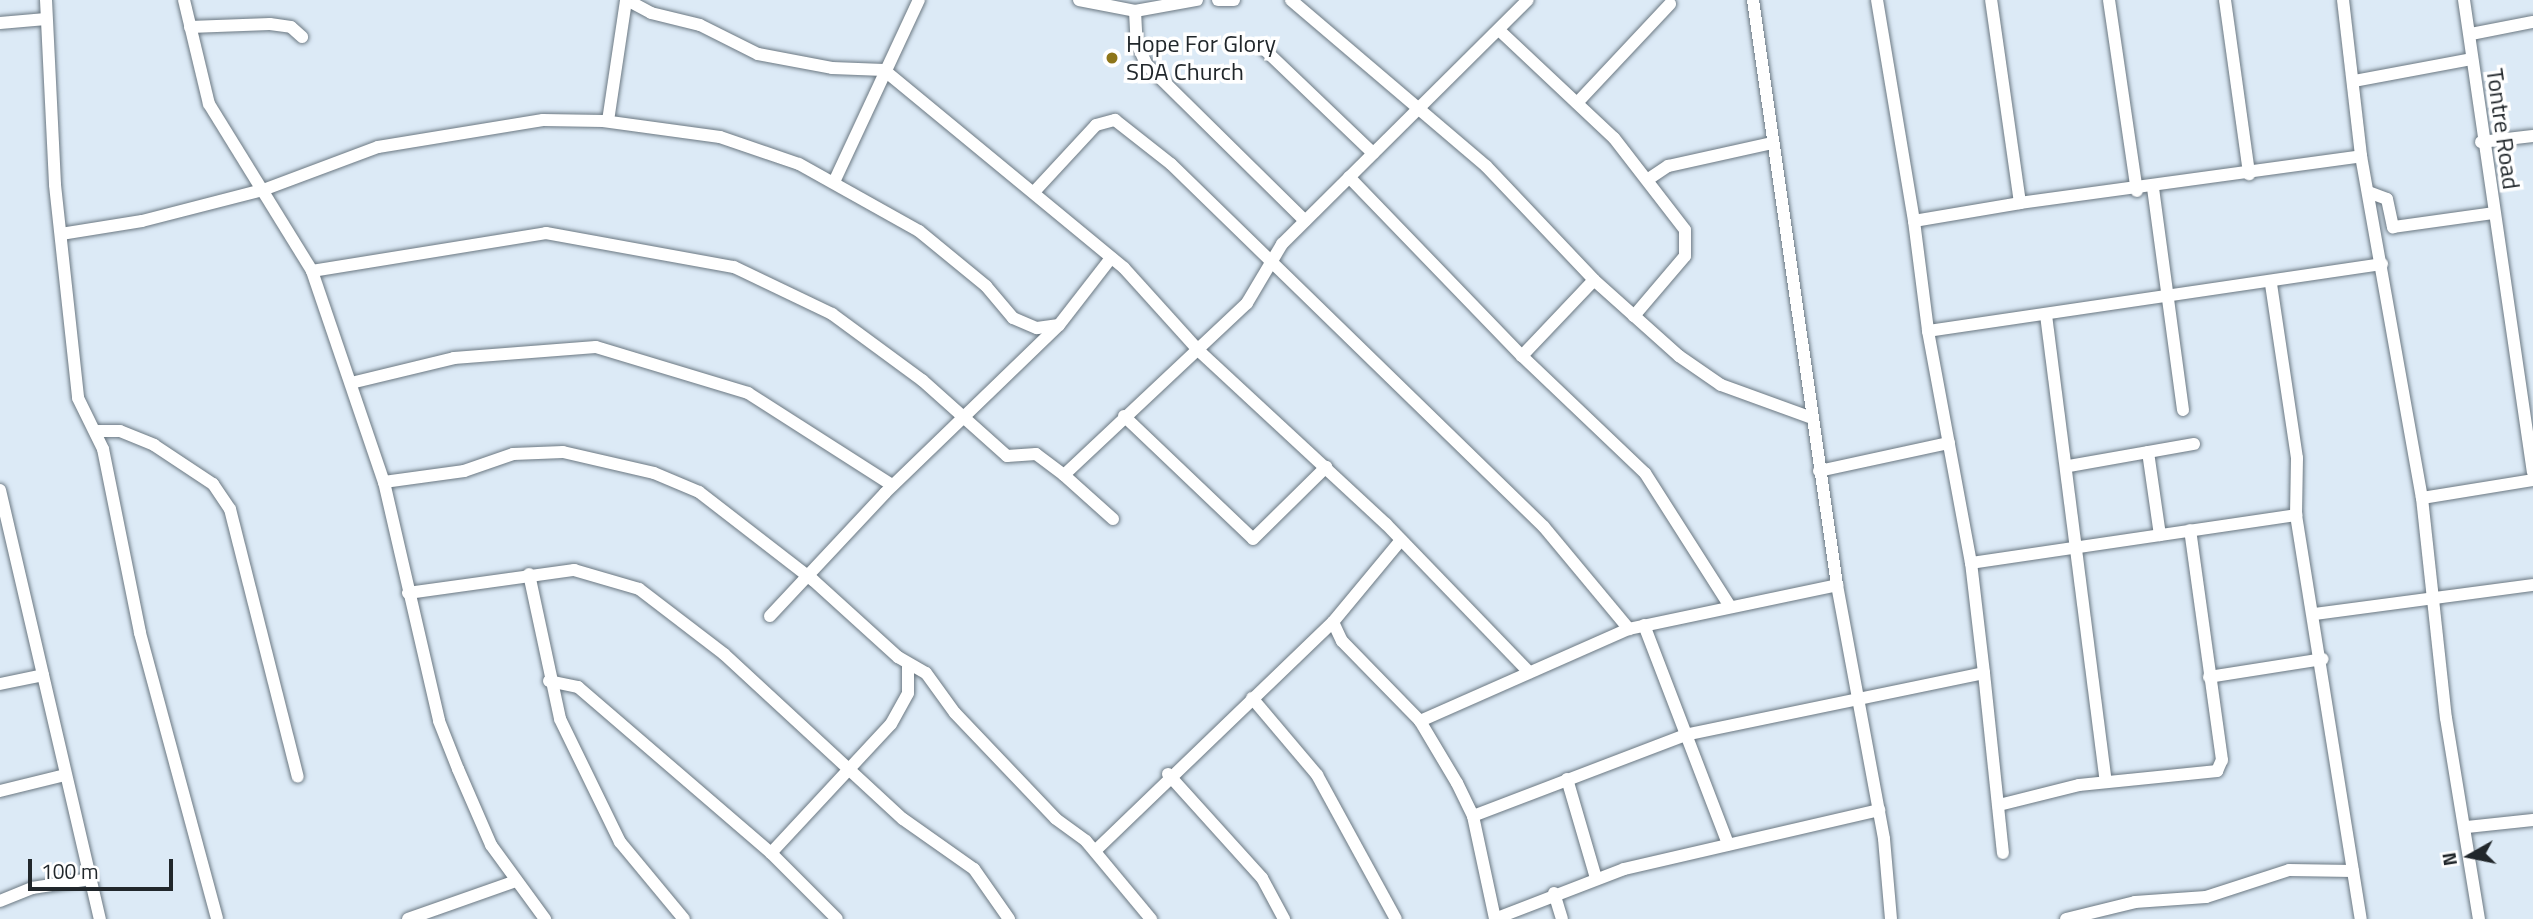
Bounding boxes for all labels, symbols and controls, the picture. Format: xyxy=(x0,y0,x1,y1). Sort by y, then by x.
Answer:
place label: Hope For Glory SDA Church xyxy=(1126,30,1276,86)
marker: Hope For Glory SDA Church xyxy=(1104,50,1120,66)
street label: Tontre Road xyxy=(2480,67,2526,191)
north arrow xyxy=(2435,821,2505,891)
scale bar xyxy=(32,846,177,890)
text: N xyxy=(2433,851,2464,868)
text: 100 m xyxy=(41,855,98,887)

